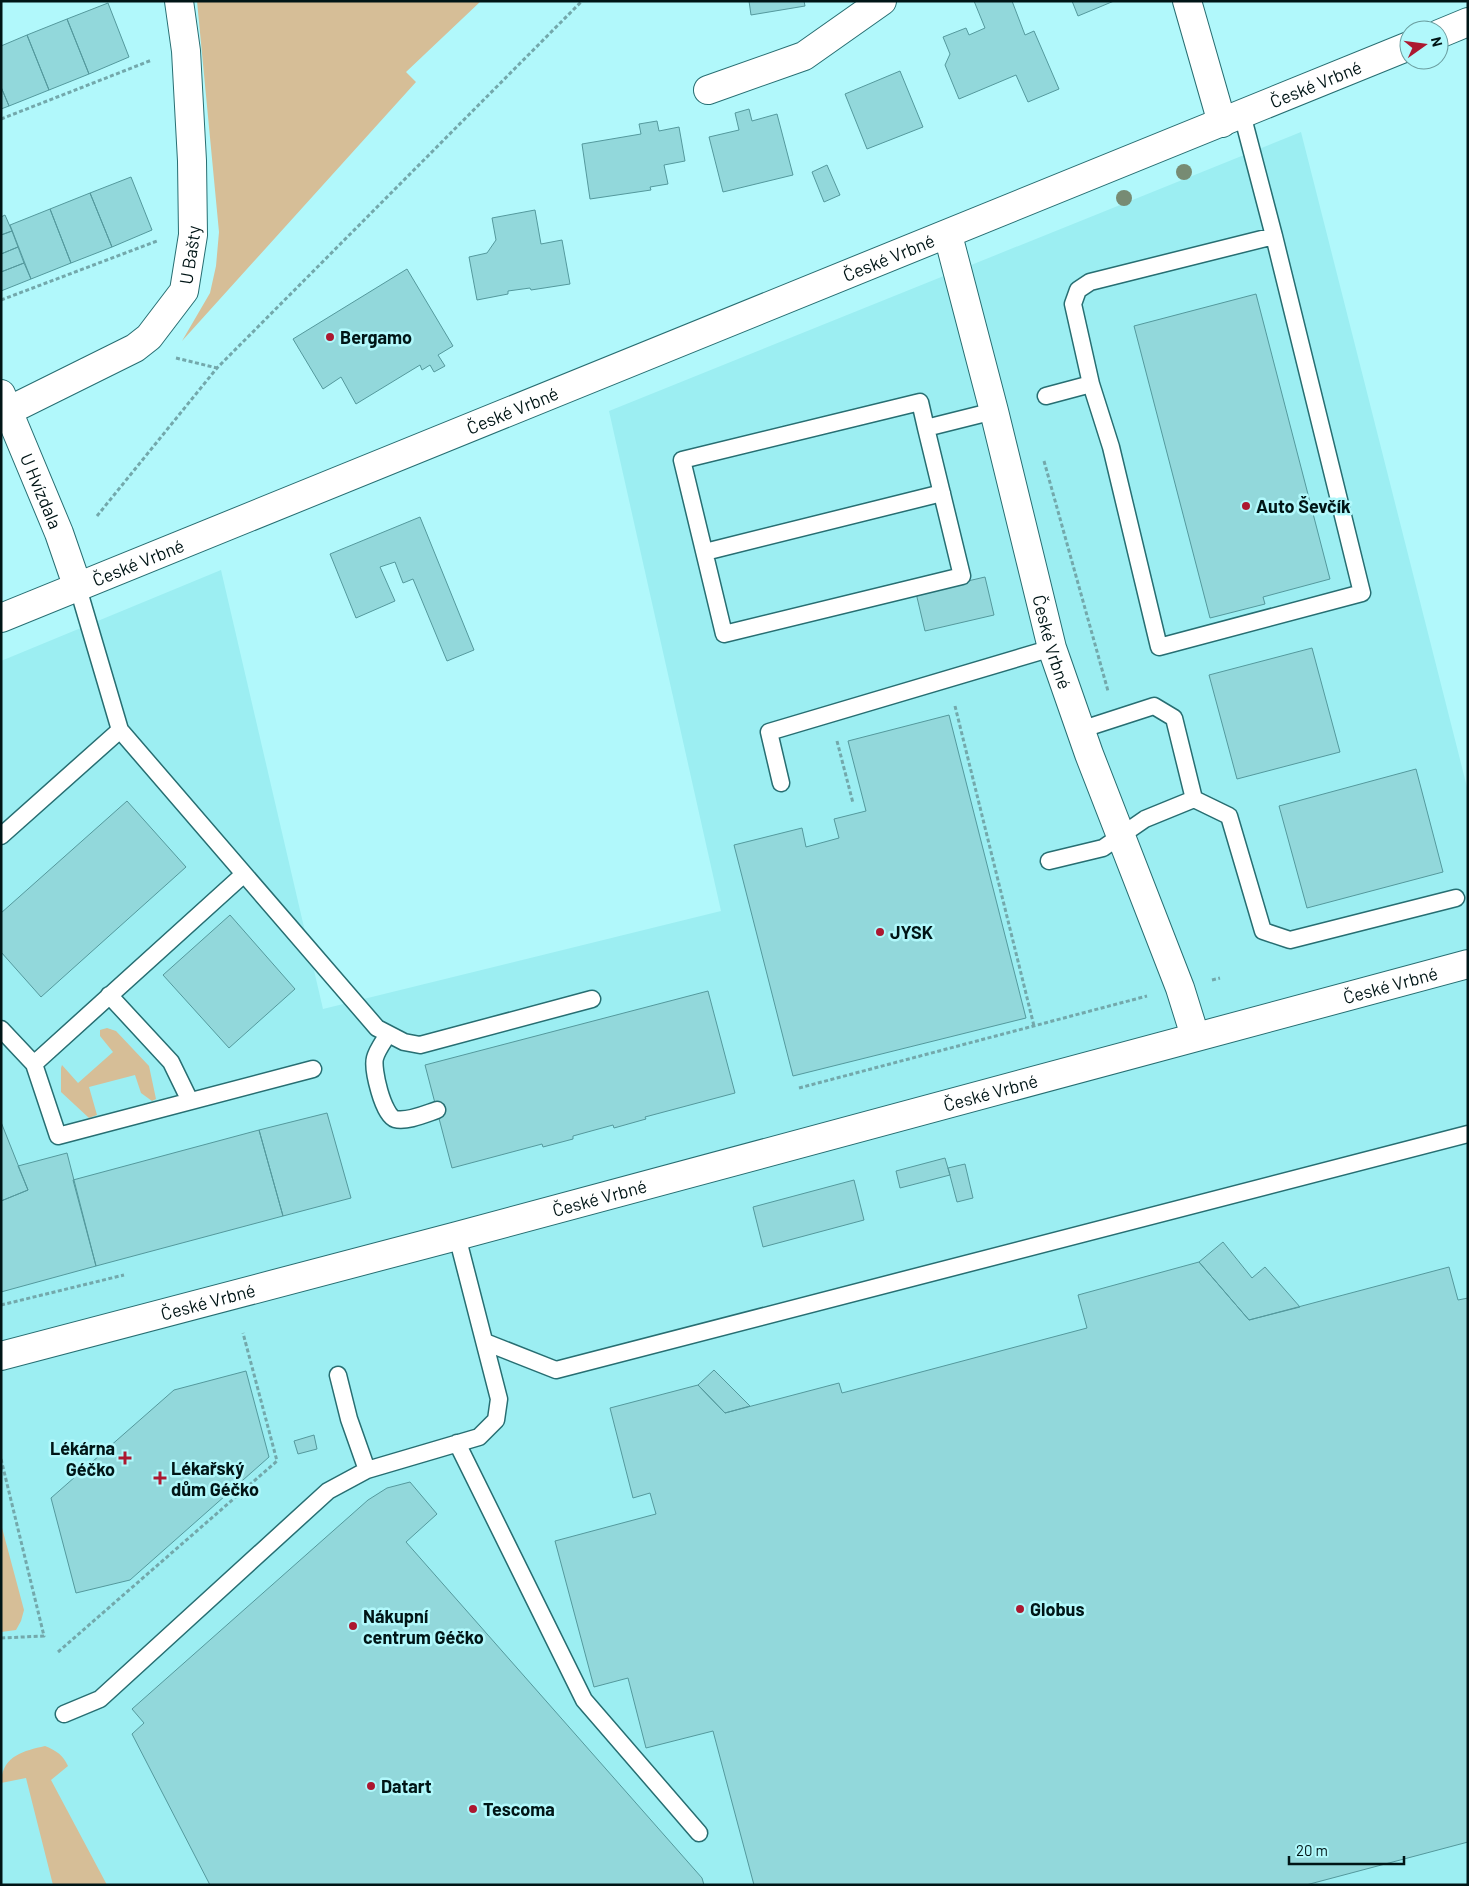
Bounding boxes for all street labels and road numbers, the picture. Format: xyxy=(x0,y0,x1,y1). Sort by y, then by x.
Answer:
street label: České Vrbné xyxy=(1267,55,1365,112)
street label: U Bašty xyxy=(174,225,204,286)
street label: České Vrbné xyxy=(839,229,938,286)
street label: České Vrbné xyxy=(463,382,561,439)
street label: U Hvízdala xyxy=(16,450,67,532)
street label: České Vrbné xyxy=(89,534,187,591)
street label: České Vrbné xyxy=(1028,593,1076,692)
street label: České Vrbné xyxy=(1341,962,1440,1008)
street label: České Vrbné xyxy=(941,1069,1040,1116)
street label: České Vrbné xyxy=(550,1174,649,1221)
street label: České Vrbné xyxy=(158,1279,258,1325)

